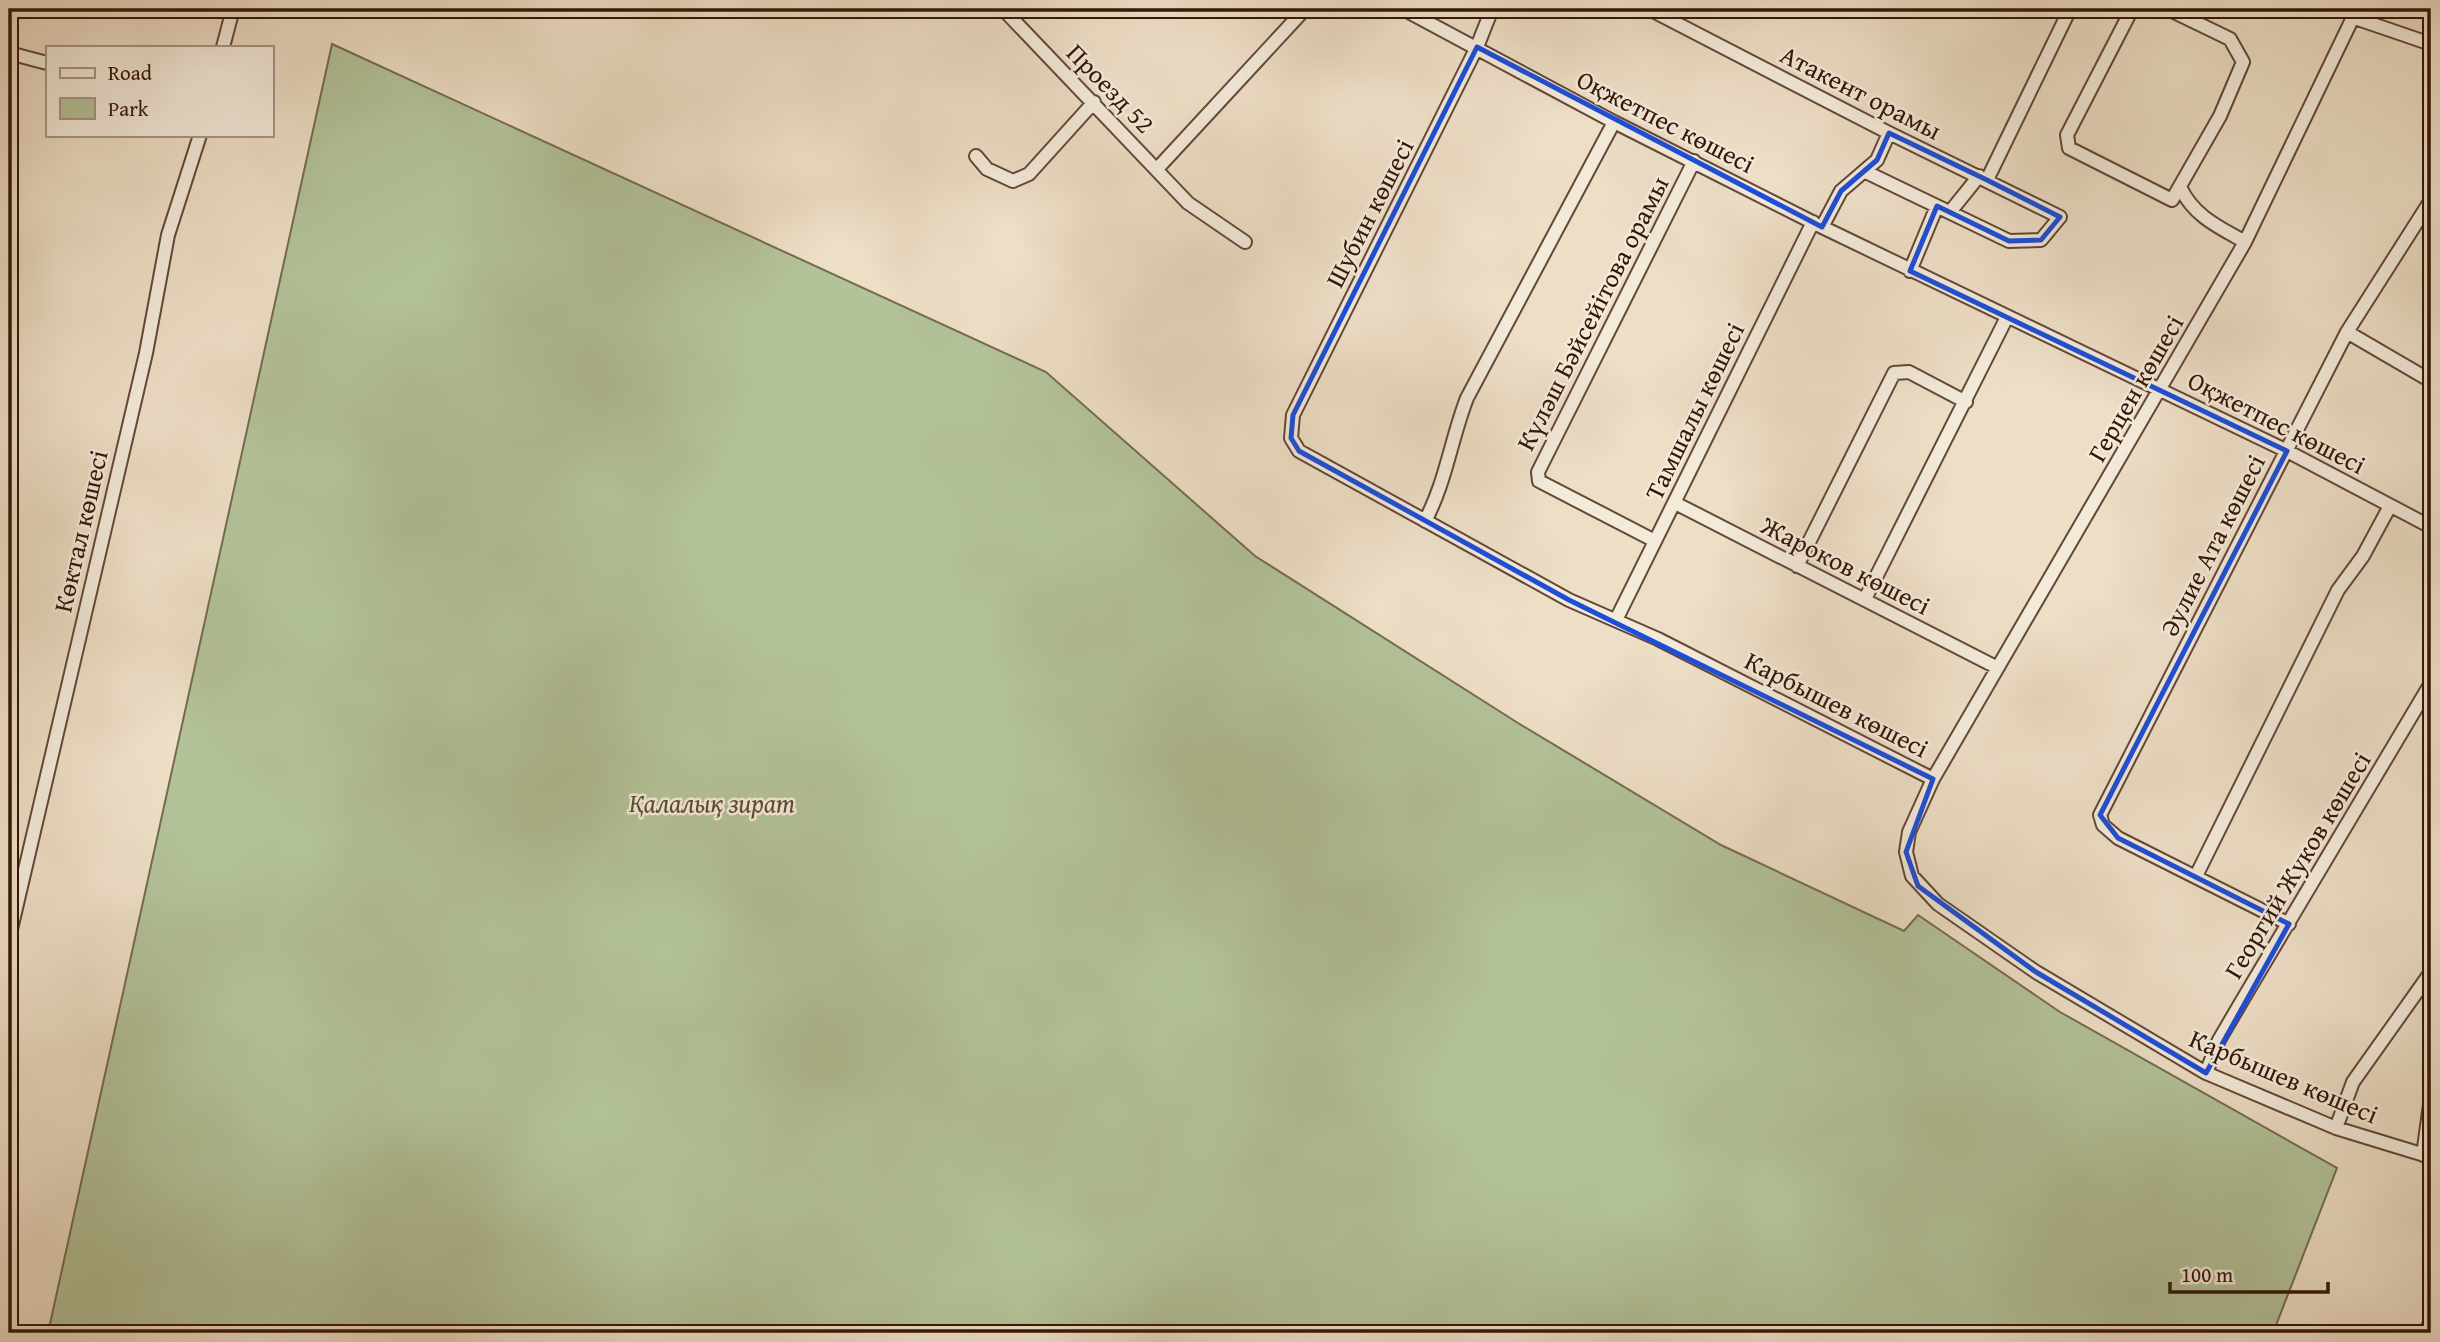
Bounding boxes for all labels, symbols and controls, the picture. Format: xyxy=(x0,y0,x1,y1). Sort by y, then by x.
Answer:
street label: Проезд 52 xyxy=(1058,34,1164,142)
street label: Атакент орамы xyxy=(1774,35,1948,149)
legend xyxy=(46,46,273,136)
text: Road xyxy=(108,57,153,88)
street label: Оқжетпес көшесі xyxy=(1570,59,1762,183)
text: Park xyxy=(108,93,149,124)
street label: Шубин көшесі xyxy=(1315,132,1423,294)
street label: Күләш Бәйсейітова орамы xyxy=(1506,169,1678,457)
street label: Герцен көшесі xyxy=(2077,307,2193,469)
street label: Тамшалы көшесі xyxy=(1634,316,1754,506)
street label: Оқжетпес көшесі xyxy=(2181,360,2373,484)
street label: Көктал көшесі xyxy=(42,446,118,616)
street label: Әулие Ата көшесі xyxy=(2149,447,2275,643)
street label: Жароков көшесі xyxy=(1754,505,1938,625)
street label: Карбышев көшесі xyxy=(1738,641,1936,767)
street label: Георгий Жуков көшесі xyxy=(2214,744,2380,986)
park label: Қалалық зират xyxy=(629,783,795,822)
street label: Карбышев көшесі xyxy=(2184,1019,2384,1133)
scale bar xyxy=(2170,1251,2328,1295)
text: 100 m xyxy=(2181,1259,2233,1290)

